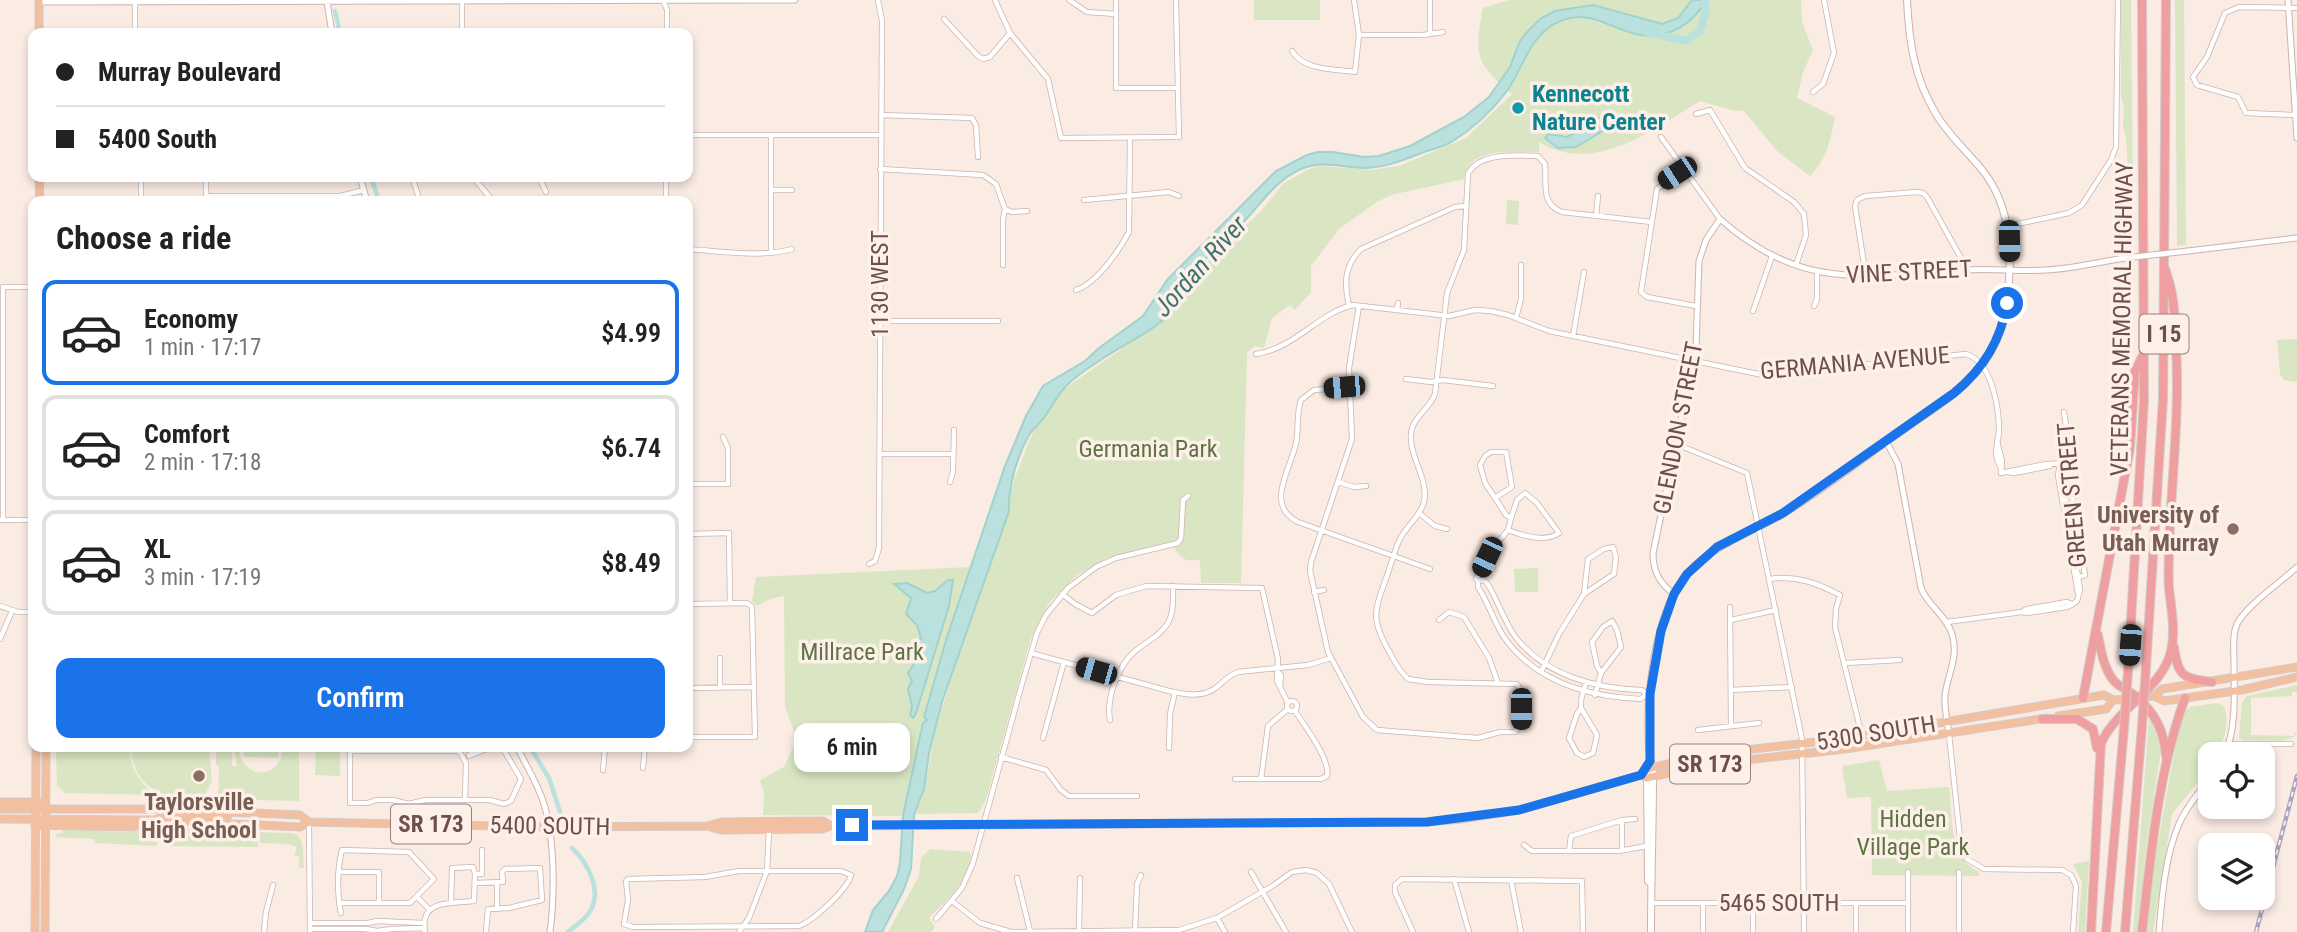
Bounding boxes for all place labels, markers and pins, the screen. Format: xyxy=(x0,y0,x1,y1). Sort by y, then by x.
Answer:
place label: Kennecott Nature Center xyxy=(1532,80,1666,136)
marker: Kennecott Nature Center xyxy=(1510,100,1526,116)
place label: University of Utah Murray xyxy=(2097,501,2219,557)
marker: University of Utah Murray xyxy=(2225,521,2241,537)
marker: Taylorsville High School xyxy=(191,768,207,784)
place label: Taylorsville High School xyxy=(141,788,257,844)

